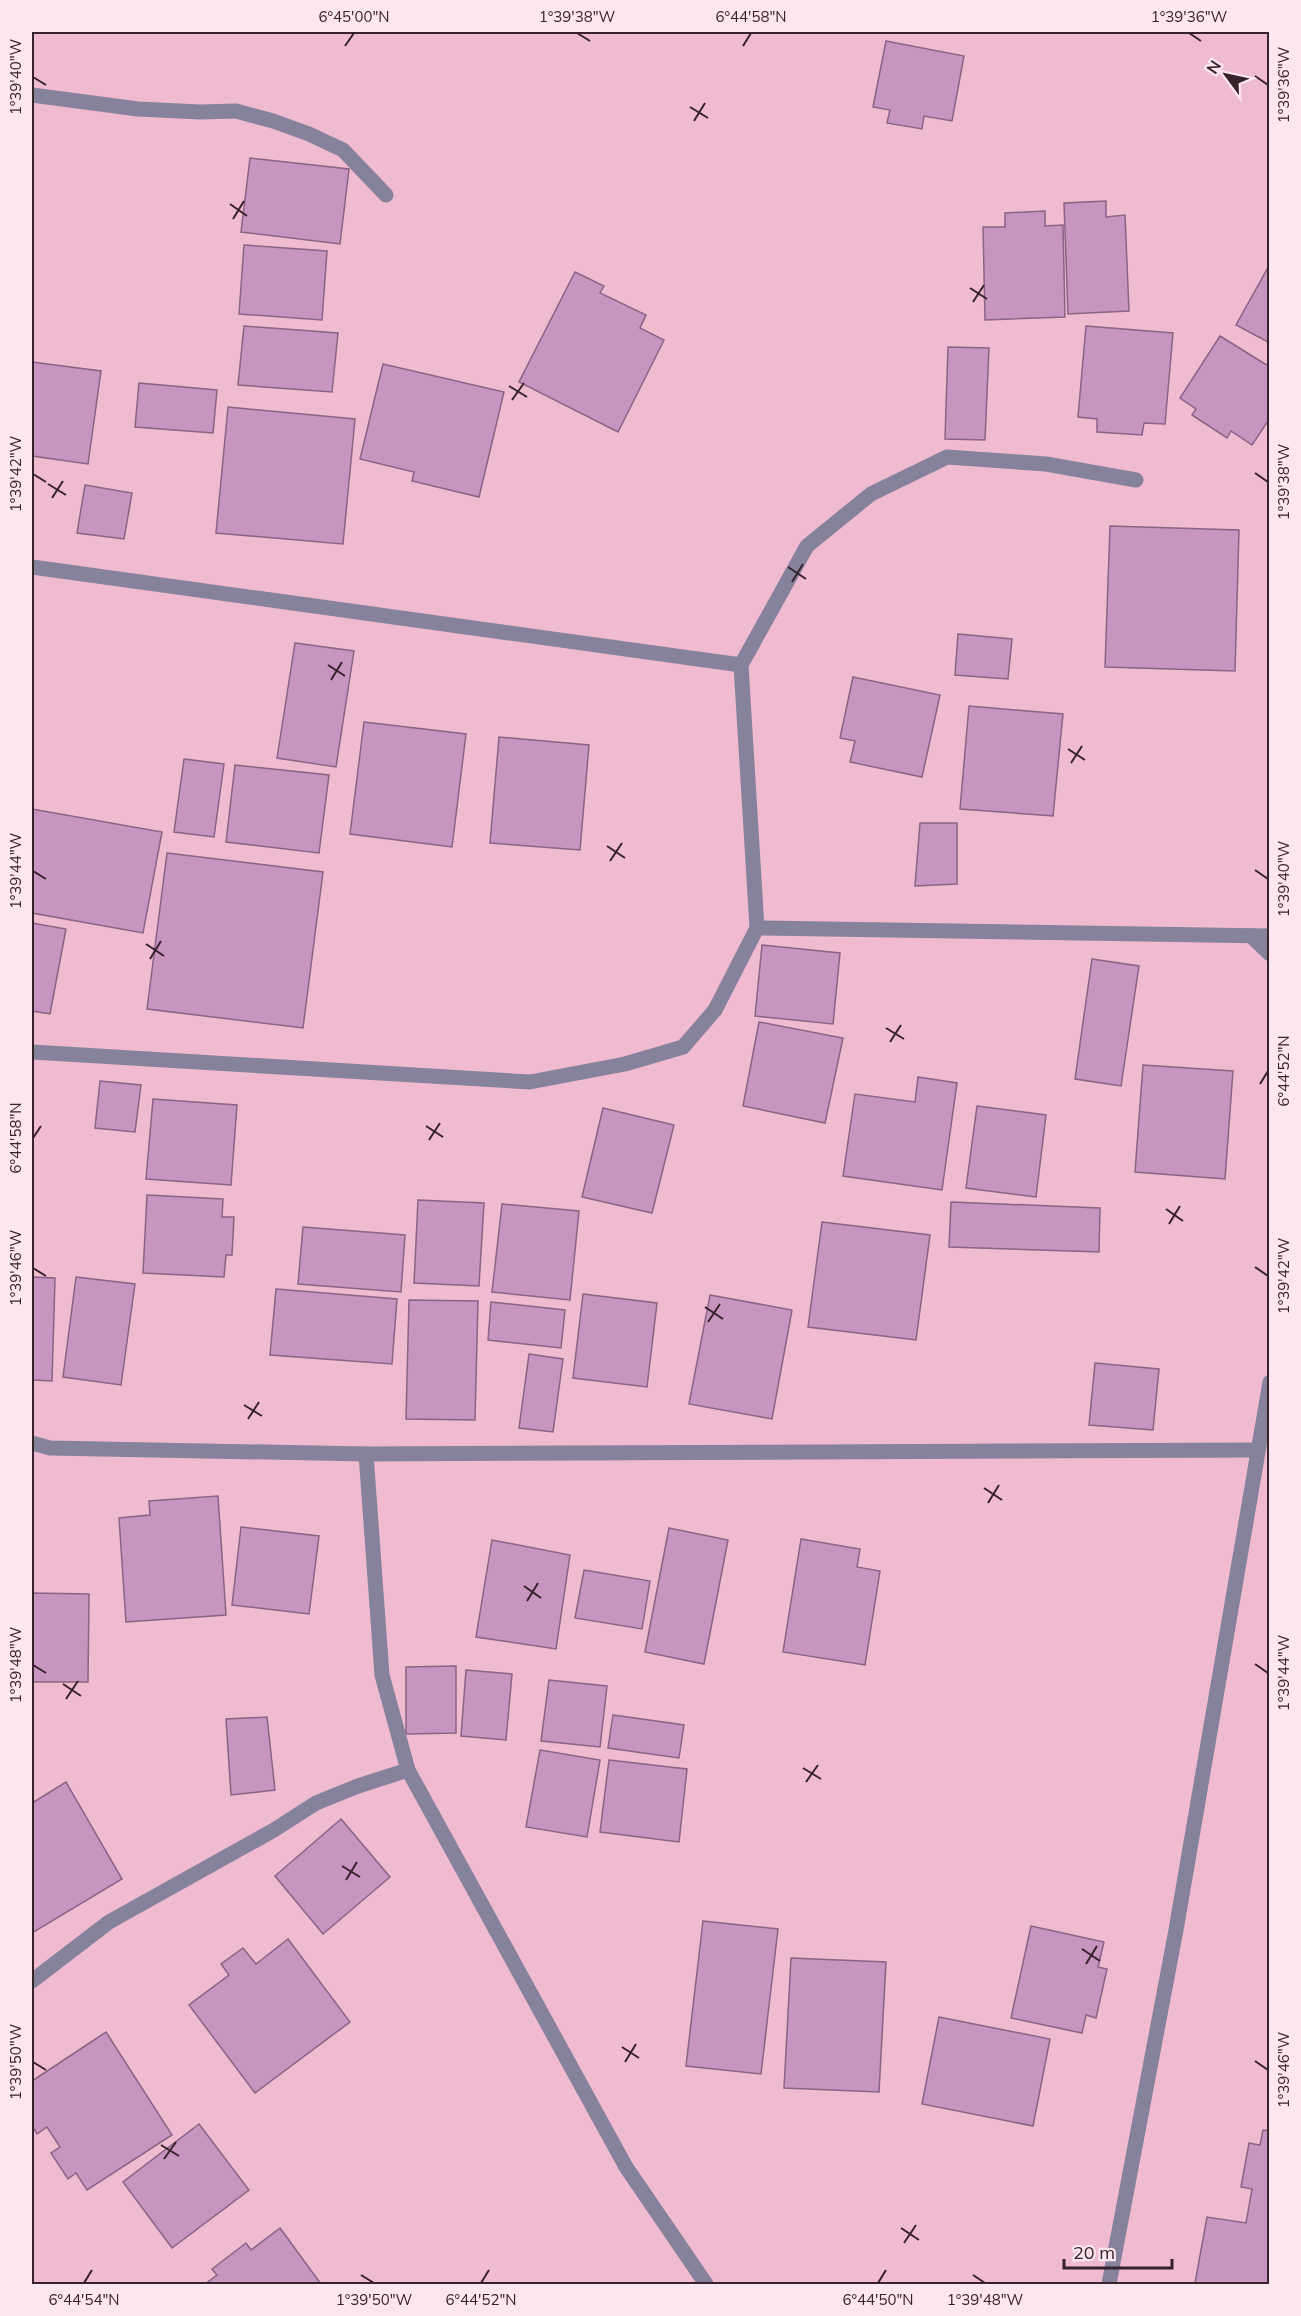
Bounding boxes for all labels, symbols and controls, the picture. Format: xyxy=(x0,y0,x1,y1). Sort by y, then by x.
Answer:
text: 6°45'00"N xyxy=(319,7,389,26)
text: 1°39'38"W xyxy=(539,7,616,26)
text: 6°44'58"N xyxy=(716,7,786,26)
text: 1°39'36"W xyxy=(1151,7,1228,26)
text: 1°39'40"W xyxy=(6,38,25,115)
north arrow xyxy=(1196,45,1256,105)
text: 1°39'36"W xyxy=(1274,46,1293,123)
text: N xyxy=(1202,56,1225,77)
text: 1°39'42"W xyxy=(6,435,25,512)
text: 1°39'38"W xyxy=(1274,443,1293,520)
text: 1°39'44"W xyxy=(6,832,25,909)
text: 1°39'40"W xyxy=(1274,840,1293,917)
text: 6°44'52"N xyxy=(1274,1036,1293,1106)
text: 6°44'58"N xyxy=(6,1103,25,1173)
text: 1°39'46"W xyxy=(6,1229,25,1306)
text: 1°39'42"W xyxy=(1274,1237,1293,1314)
text: 1°39'48"W xyxy=(6,1626,25,1703)
text: 1°39'44"W xyxy=(1274,1634,1293,1711)
text: 1°39'50"W xyxy=(6,2023,25,2100)
text: 1°39'46"W xyxy=(1274,2031,1293,2108)
scale bar xyxy=(1064,2232,1172,2270)
text: 20 m xyxy=(1073,2241,1115,2264)
text: 6°44'54"N xyxy=(49,2290,119,2309)
text: 1°39'50"W xyxy=(336,2290,413,2309)
text: 6°44'52"N xyxy=(446,2290,516,2309)
text: 6°44'50"N xyxy=(843,2290,913,2309)
text: 1°39'48"W xyxy=(947,2290,1024,2309)

